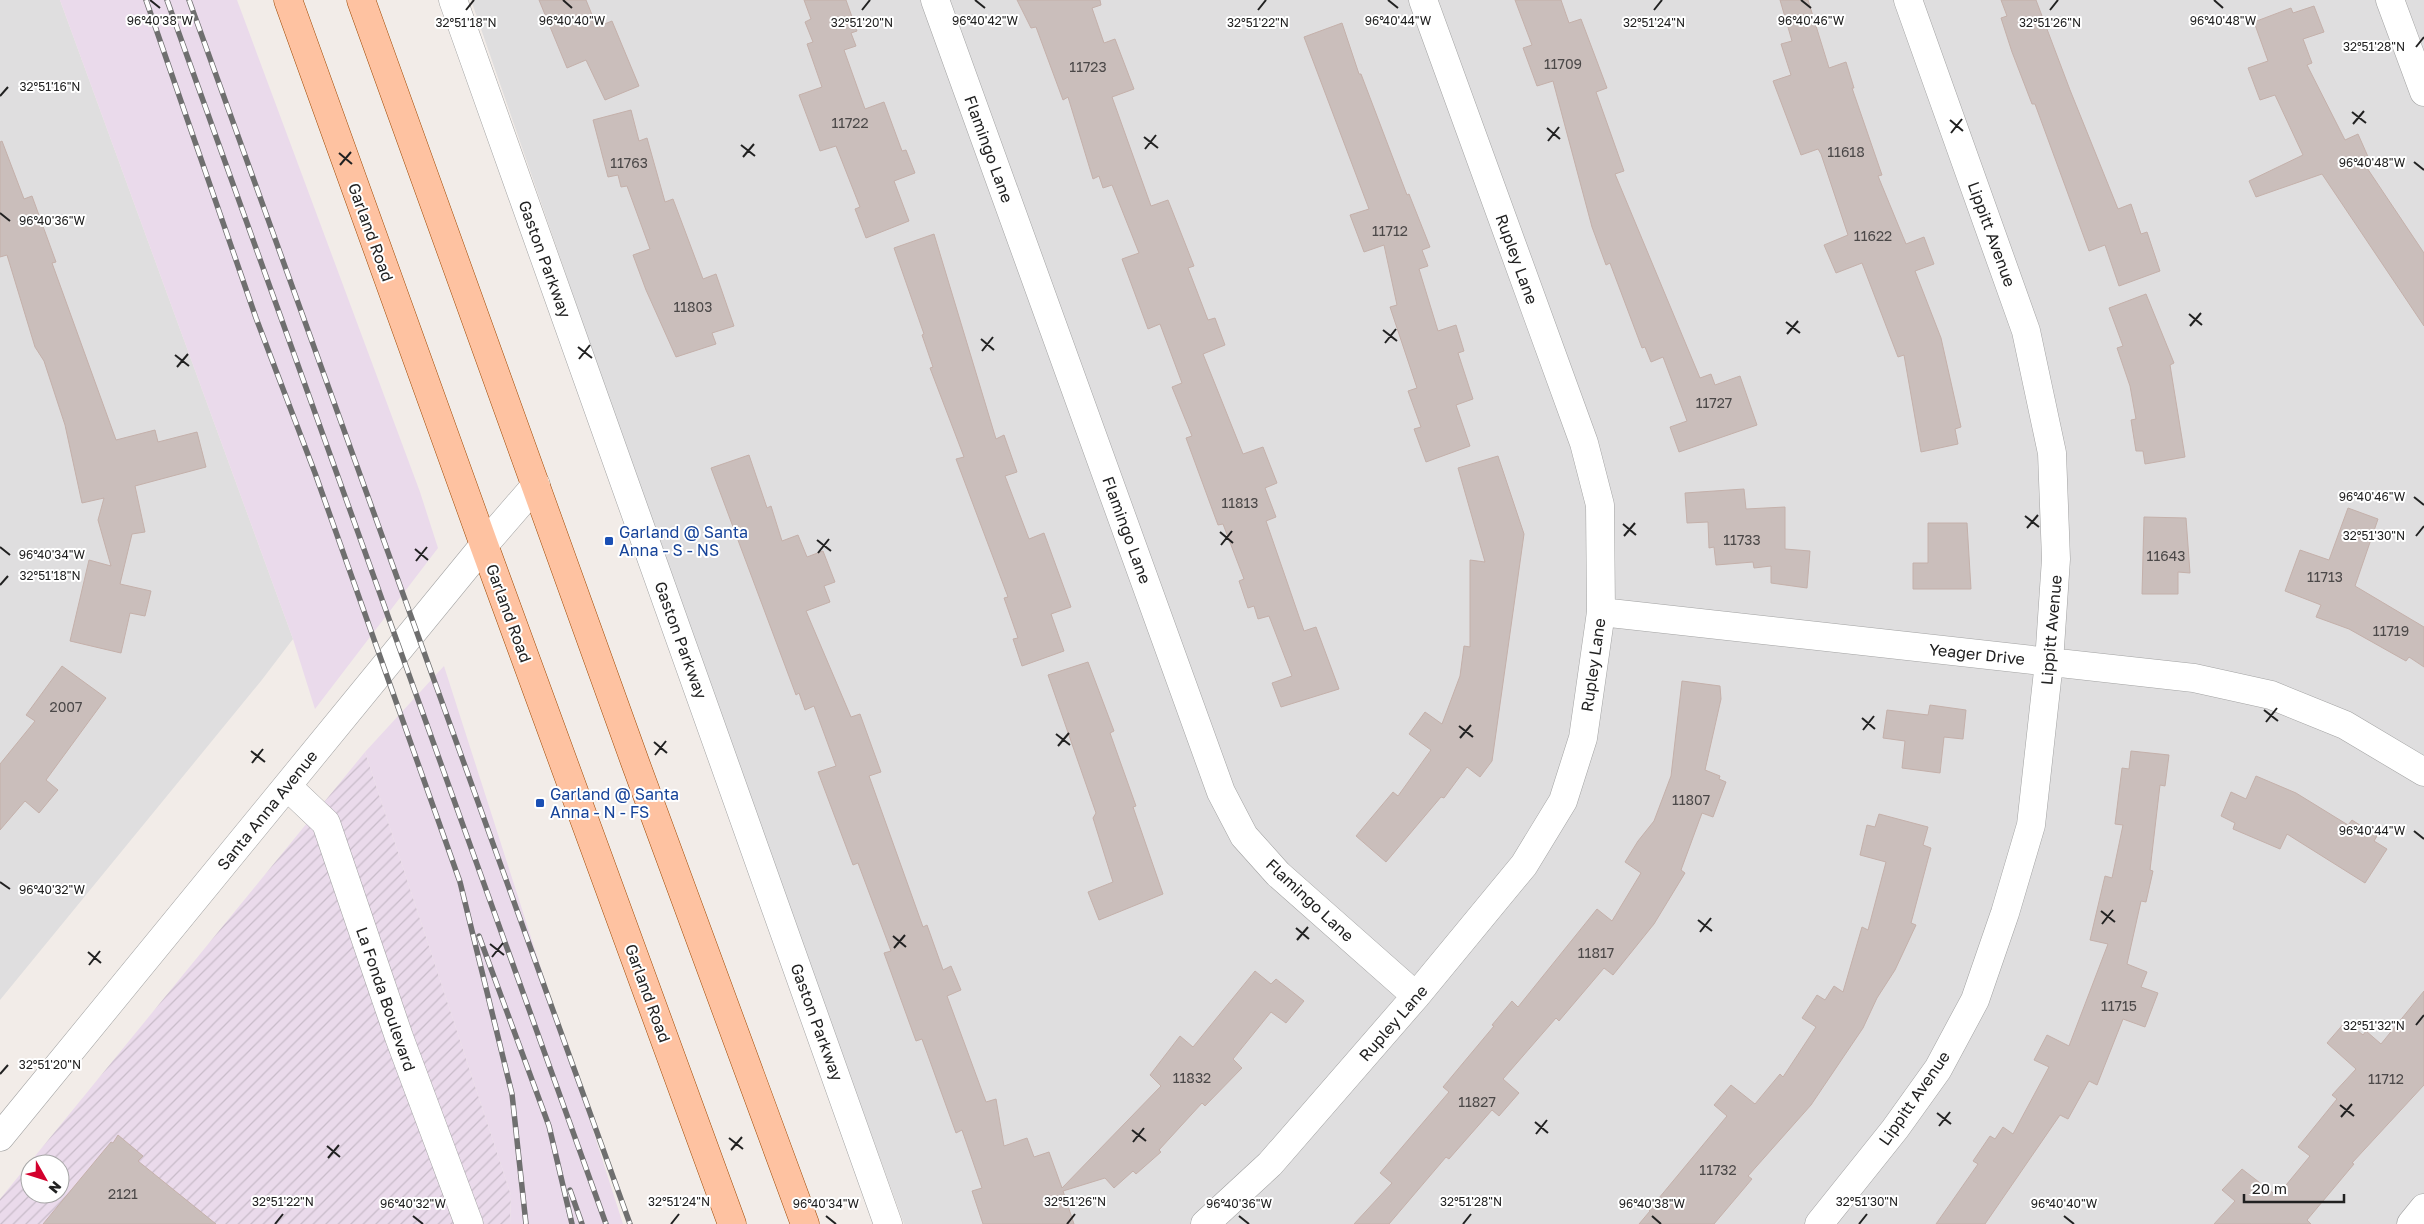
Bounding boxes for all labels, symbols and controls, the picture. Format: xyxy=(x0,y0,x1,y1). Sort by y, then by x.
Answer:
text: 96°40'38"W xyxy=(127,13,194,28)
text: 96°40'40"W xyxy=(539,13,606,28)
text: 96°40'42"W xyxy=(952,13,1019,28)
text: 96°40'44"W xyxy=(1365,13,1432,28)
text: 96°40'46"W xyxy=(1778,13,1845,28)
text: 96°40'48"W xyxy=(2190,13,2257,28)
text: 32°51'18"N xyxy=(435,15,497,30)
text: 32°51'20"N xyxy=(831,15,893,30)
text: 32°51'22"N xyxy=(1227,15,1289,30)
text: 32°51'24"N xyxy=(1623,15,1685,30)
text: 32°51'26"N xyxy=(2019,15,2081,30)
text: 32°51'28"N xyxy=(2343,39,2405,54)
house number: 11709 xyxy=(1544,55,1582,72)
house number: 11723 xyxy=(1069,58,1107,75)
text: 32°51'16"N xyxy=(20,79,80,94)
street label: Flamingo Lane xyxy=(960,93,1018,205)
house number: 11722 xyxy=(831,114,869,131)
house number: 11618 xyxy=(1827,143,1865,160)
house number: 11763 xyxy=(610,154,648,171)
text: 96°40'48"W xyxy=(2339,155,2406,170)
street label: Lippitt Avenue xyxy=(1964,179,2020,289)
street label: Garland Road xyxy=(344,180,398,284)
street label: Gaston Parkway xyxy=(514,197,576,321)
street label: Rupley Lane xyxy=(1491,211,1543,307)
text: 96°40'36"W xyxy=(19,213,86,228)
house number: 11712 xyxy=(1372,222,1408,239)
house number: 11622 xyxy=(1854,227,1892,244)
house number: 11803 xyxy=(674,298,713,315)
house number: 11727 xyxy=(1696,394,1732,411)
street label: Flamingo Lane xyxy=(1098,474,1156,586)
text: 96°40'46"W xyxy=(2339,489,2406,504)
house number: 11813 xyxy=(1221,494,1259,511)
place label: Garland @ Santa Anna - S - NS xyxy=(619,522,748,560)
text: 32°51'30"N xyxy=(2343,528,2405,543)
house number: 11733 xyxy=(1723,531,1761,548)
marker: Garland @ Santa Anna - S - NS xyxy=(603,535,615,547)
text: 96°40'34"W xyxy=(19,547,86,562)
house number: 11643 xyxy=(2147,547,2185,564)
street label: Garland Road xyxy=(482,561,536,665)
text: 32°51'18"N xyxy=(19,568,81,583)
house number: 11713 xyxy=(2307,568,2343,585)
street label: Lippitt Avenue xyxy=(2036,574,2066,686)
street label: Gaston Parkway xyxy=(650,578,712,702)
street label: Rupley Lane xyxy=(1577,617,1609,713)
house number: 11719 xyxy=(2373,622,2409,639)
street label: Yeager Drive xyxy=(1928,639,2026,669)
house number: 2007 xyxy=(50,698,82,715)
street label: Santa Anna Avenue xyxy=(213,746,321,874)
place label: Garland @ Santa Anna - N - FS xyxy=(550,784,679,822)
house number: 11807 xyxy=(1672,791,1710,808)
marker: Garland @ Santa Anna - N - FS xyxy=(534,797,546,809)
text: 96°40'44"W xyxy=(2339,823,2406,838)
street label: Flamingo Lane xyxy=(1262,854,1358,946)
text: 96°40'32"W xyxy=(19,882,85,897)
street label: La Fonda Boulevard xyxy=(352,924,420,1074)
street label: Garland Road xyxy=(621,941,675,1045)
house number: 11817 xyxy=(1578,944,1614,961)
street label: Gaston Parkway xyxy=(786,960,848,1084)
street label: Rupley Lane xyxy=(1354,981,1432,1065)
house number: 11715 xyxy=(2101,997,2137,1014)
text: 32°51'32"N xyxy=(2343,1018,2405,1033)
street label: Lippitt Avenue xyxy=(1874,1047,1954,1149)
text: 32°51'20"N xyxy=(19,1057,81,1072)
house number: 11832 xyxy=(1173,1069,1211,1086)
house number: 11712 xyxy=(2368,1070,2404,1087)
house number: 11827 xyxy=(1458,1093,1496,1110)
north arrow xyxy=(20,1154,70,1204)
house number: 11732 xyxy=(1699,1161,1737,1178)
scale bar xyxy=(2244,1172,2344,1204)
text: N xyxy=(46,1178,65,1197)
text: 20 m xyxy=(2252,1179,2287,1197)
house number: 2121 xyxy=(108,1185,138,1202)
text: 32°51'22"N xyxy=(252,1194,314,1209)
text: 32°51'24"N xyxy=(648,1194,710,1209)
text: 32°51'26"N xyxy=(1044,1194,1106,1209)
text: 32°51'28"N xyxy=(1440,1194,1502,1209)
text: 32°51'30"N xyxy=(1836,1194,1898,1209)
text: 96°40'32"W xyxy=(380,1196,446,1211)
text: 96°40'34"W xyxy=(793,1196,860,1211)
text: 96°40'36"W xyxy=(1206,1196,1273,1211)
text: 96°40'38"W xyxy=(1619,1196,1686,1211)
text: 96°40'40"W xyxy=(2031,1196,2098,1211)

